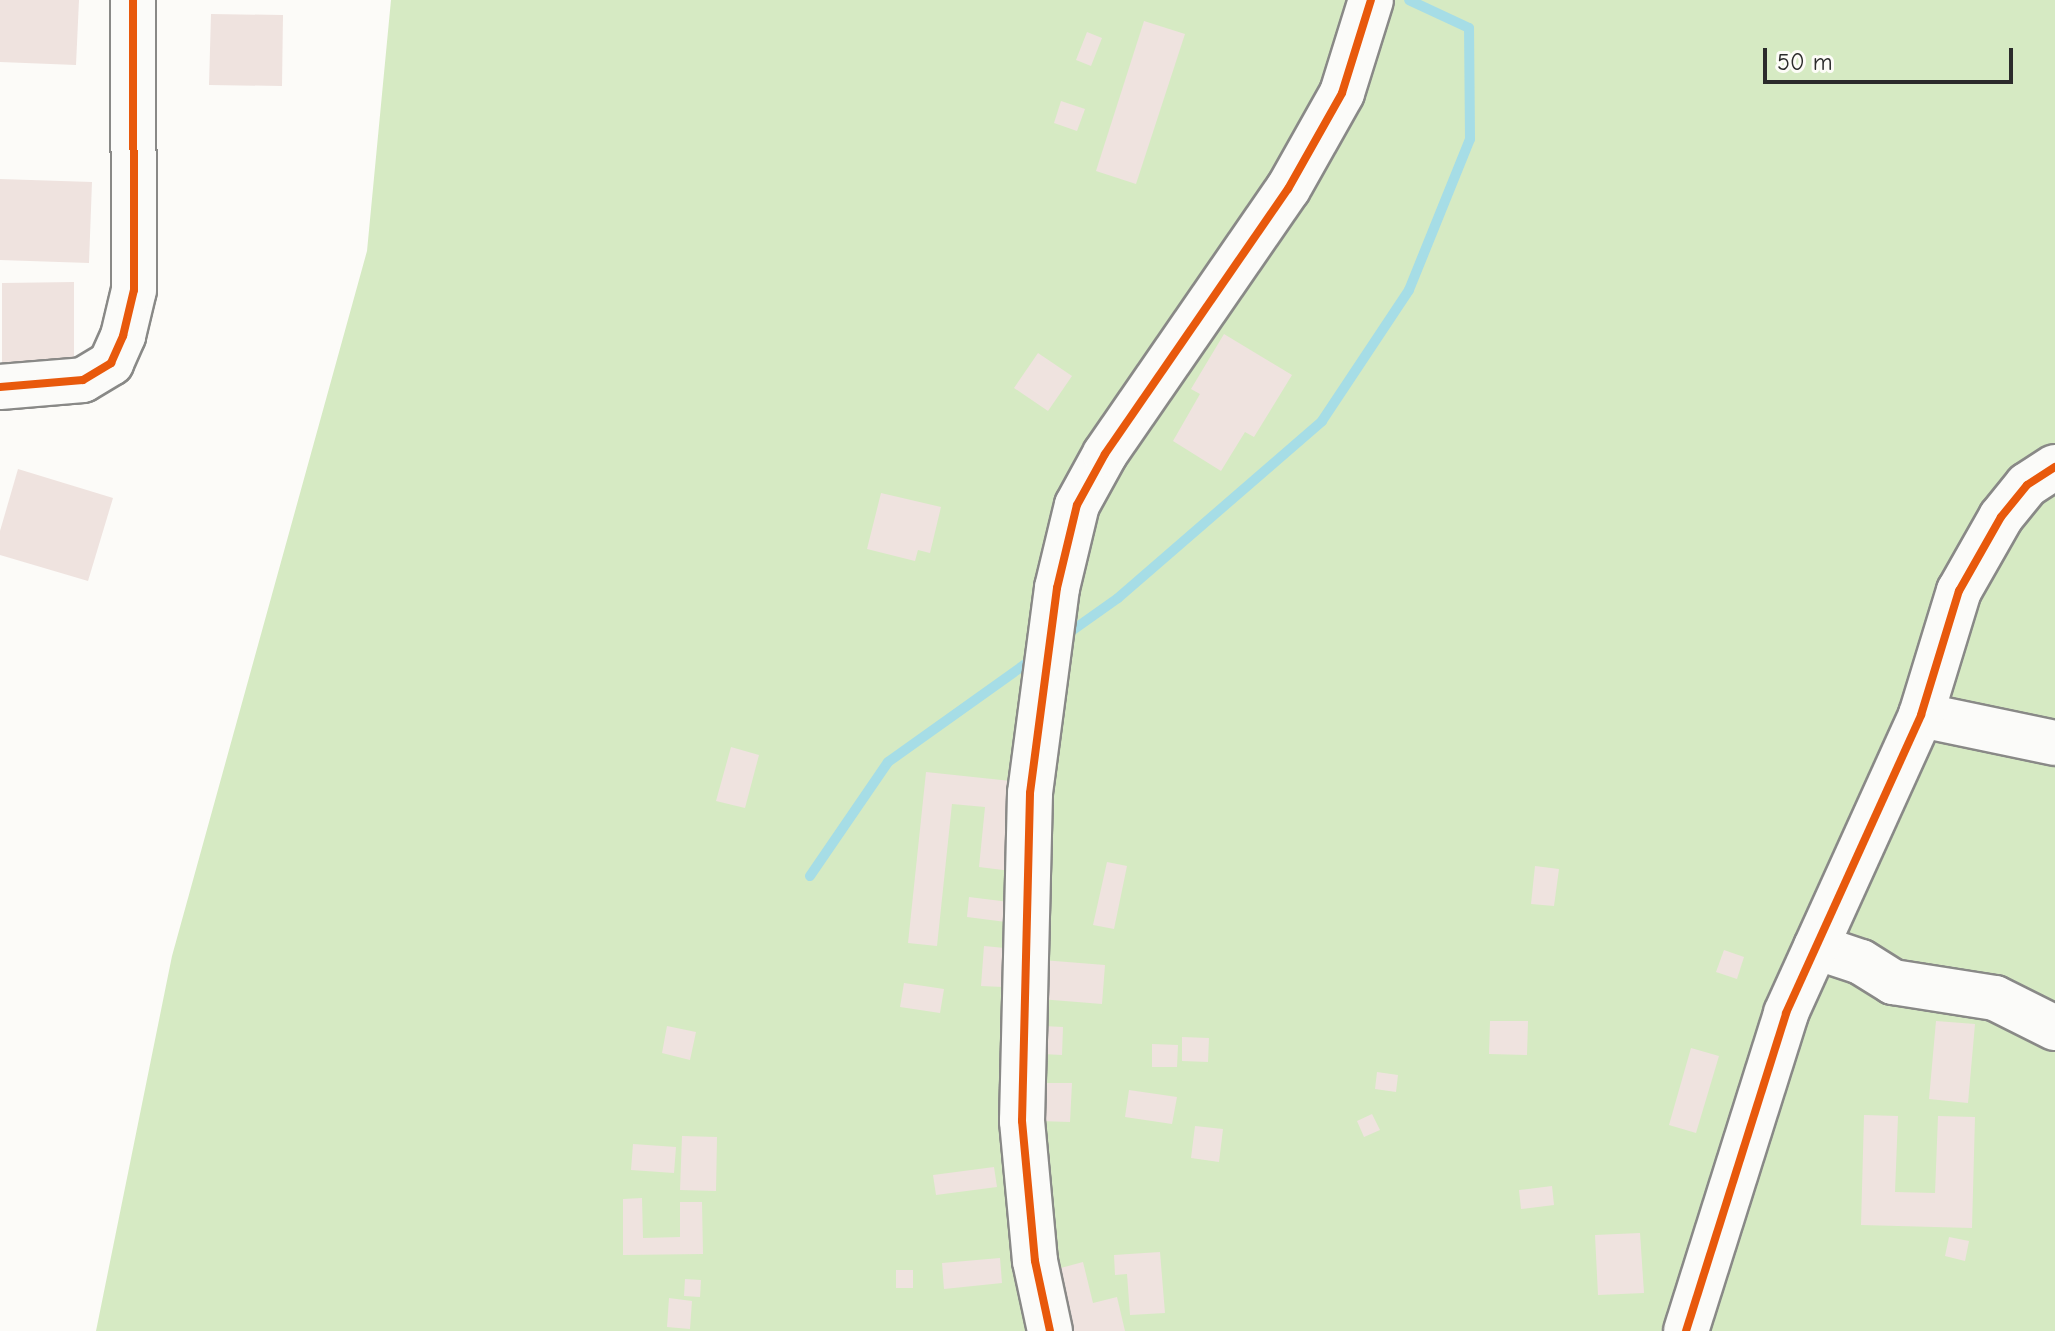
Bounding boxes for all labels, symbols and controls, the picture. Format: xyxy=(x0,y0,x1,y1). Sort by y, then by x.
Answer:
scale bar xyxy=(1767,32,2017,82)
text: 50 m xyxy=(1777,48,1833,76)

